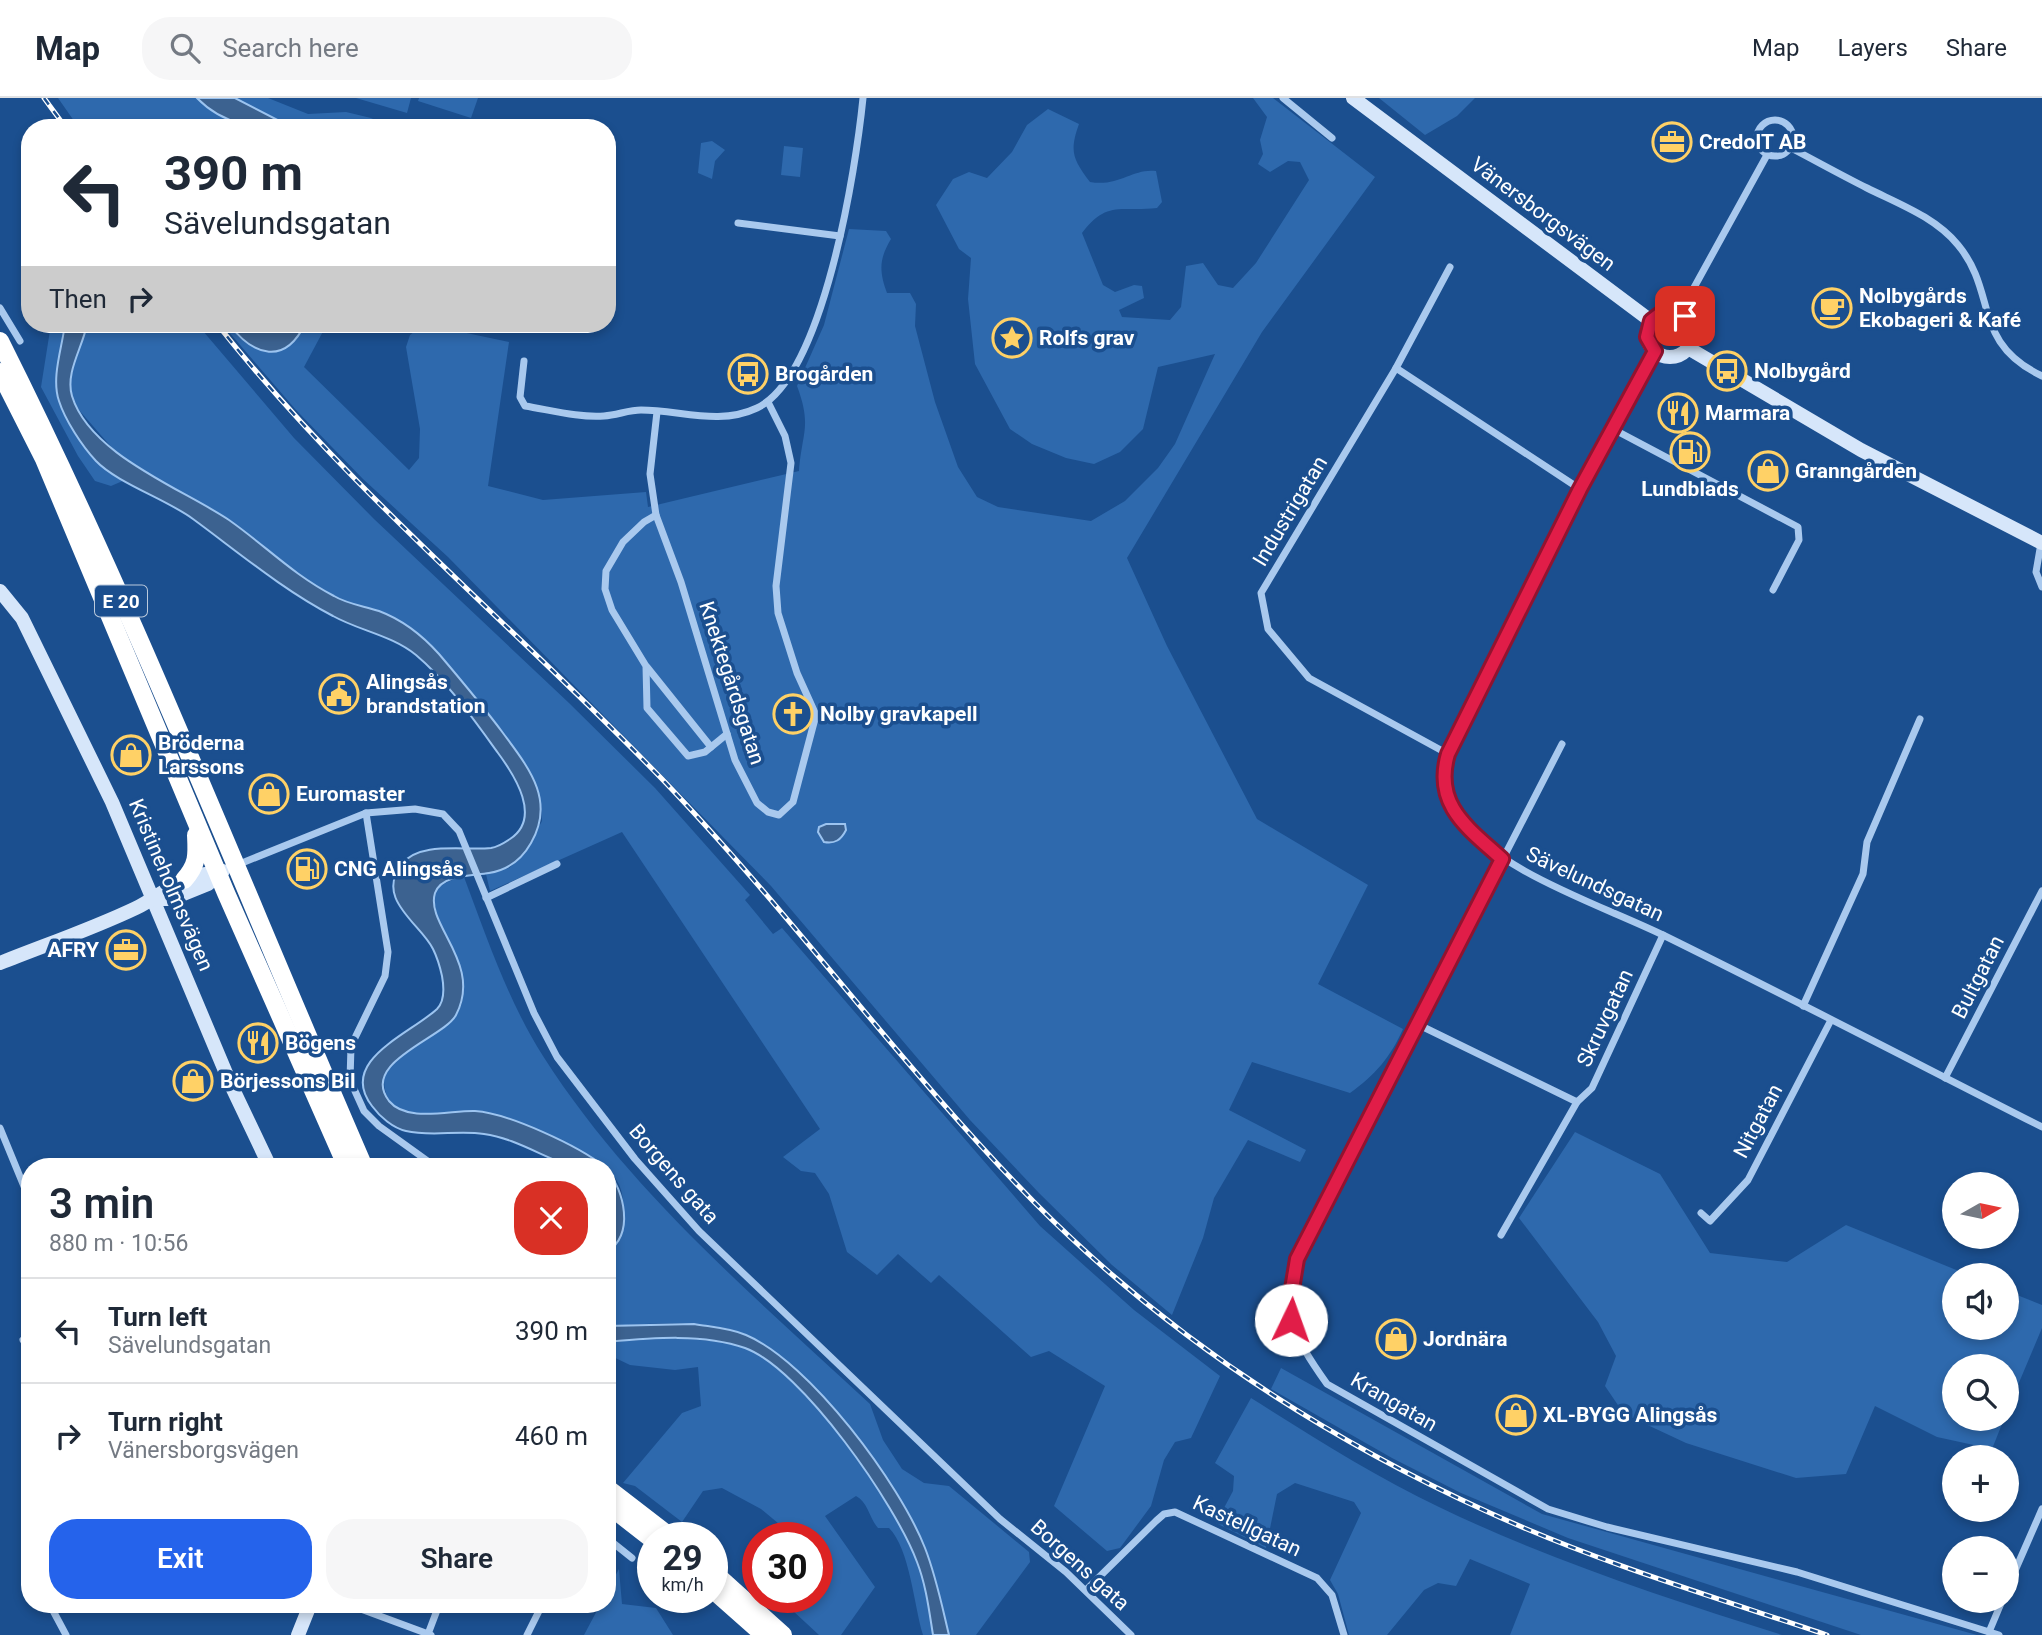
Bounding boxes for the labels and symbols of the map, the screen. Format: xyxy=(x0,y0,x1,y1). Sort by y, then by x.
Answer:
office icon: CredoIT AB xyxy=(1651,121,1693,163)
place label: CredoIT AB xyxy=(1699,130,1806,154)
street label: Vänersborgsvägen xyxy=(1466,152,1620,276)
place label: Nolbygårds Ekobageri & Kafé xyxy=(1859,284,2021,332)
pin xyxy=(1655,286,1715,346)
cafe icon: Nolbygårds Ekobageri & Kafé xyxy=(1811,287,1853,329)
place icon: Rolfs grav xyxy=(991,317,1033,359)
place label: Rolfs grav xyxy=(1039,326,1135,350)
bus stop icon: Nolbygård xyxy=(1706,350,1748,392)
bus stop icon: Brogården xyxy=(727,353,769,395)
place label: Nolbygård xyxy=(1754,359,1851,383)
place label: Brogården xyxy=(775,362,873,386)
restaurant icon: Marmara xyxy=(1657,392,1699,434)
place label: Marmara xyxy=(1705,401,1790,425)
fuel station icon: Lundblads xyxy=(1669,431,1711,473)
shop icon: Granngården xyxy=(1747,450,1789,492)
street label: Industrigatan xyxy=(1248,452,1332,570)
place label: Granngården xyxy=(1795,459,1917,483)
place label: Lundblads xyxy=(1641,477,1739,501)
road number: E 20 xyxy=(95,586,147,616)
street label: Knektegårdsgatan xyxy=(694,598,770,768)
place label: Alingsås brandstation xyxy=(366,670,485,718)
public building icon: Alingsås brandstation xyxy=(318,673,360,715)
church icon: Nolby gravkapell xyxy=(772,693,814,735)
place label: Nolby gravkapell xyxy=(820,702,978,726)
place label: Bröderna Larssons xyxy=(158,731,245,779)
shop icon: Bröderna Larssons xyxy=(110,734,152,776)
shop icon: Euromaster xyxy=(248,773,290,815)
place label: Euromaster xyxy=(296,782,405,806)
street label: Kristineholmsvägen xyxy=(124,795,218,975)
street label: Sävelundsgatan xyxy=(1522,842,1668,926)
fuel station icon: CNG Alingsås xyxy=(286,848,328,890)
place label: CNG Alingsås xyxy=(334,857,464,881)
office icon: AFRY xyxy=(105,929,147,971)
street label: Bultgatan xyxy=(1947,932,2009,1022)
place label: AFRY xyxy=(47,938,99,962)
street label: Skruvgatan xyxy=(1572,965,1638,1071)
restaurant icon: Bögens xyxy=(237,1022,279,1064)
place label: Bögens xyxy=(285,1031,356,1055)
shop icon: Börjessons Bil xyxy=(172,1060,214,1102)
place label: Börjessons Bil xyxy=(220,1069,355,1093)
street label: Nitgatan xyxy=(1729,1080,1787,1162)
street label: Borgens gata xyxy=(624,1119,724,1229)
north arrow xyxy=(1942,1172,2020,1250)
position arrow xyxy=(1254,1283,1328,1357)
shop icon: Jordnära xyxy=(1375,1318,1417,1360)
place label: Jordnära xyxy=(1423,1327,1508,1351)
street label: Krangatan xyxy=(1346,1368,1442,1436)
shop icon: XL-BYGG Alingsås xyxy=(1495,1394,1537,1436)
place label: XL-BYGG Alingsås xyxy=(1543,1403,1717,1427)
street label: Kastellgatan xyxy=(1189,1490,1305,1562)
street label: Borgens gata xyxy=(1026,1515,1134,1615)
speed limit sign: 30 xyxy=(742,1522,833,1613)

